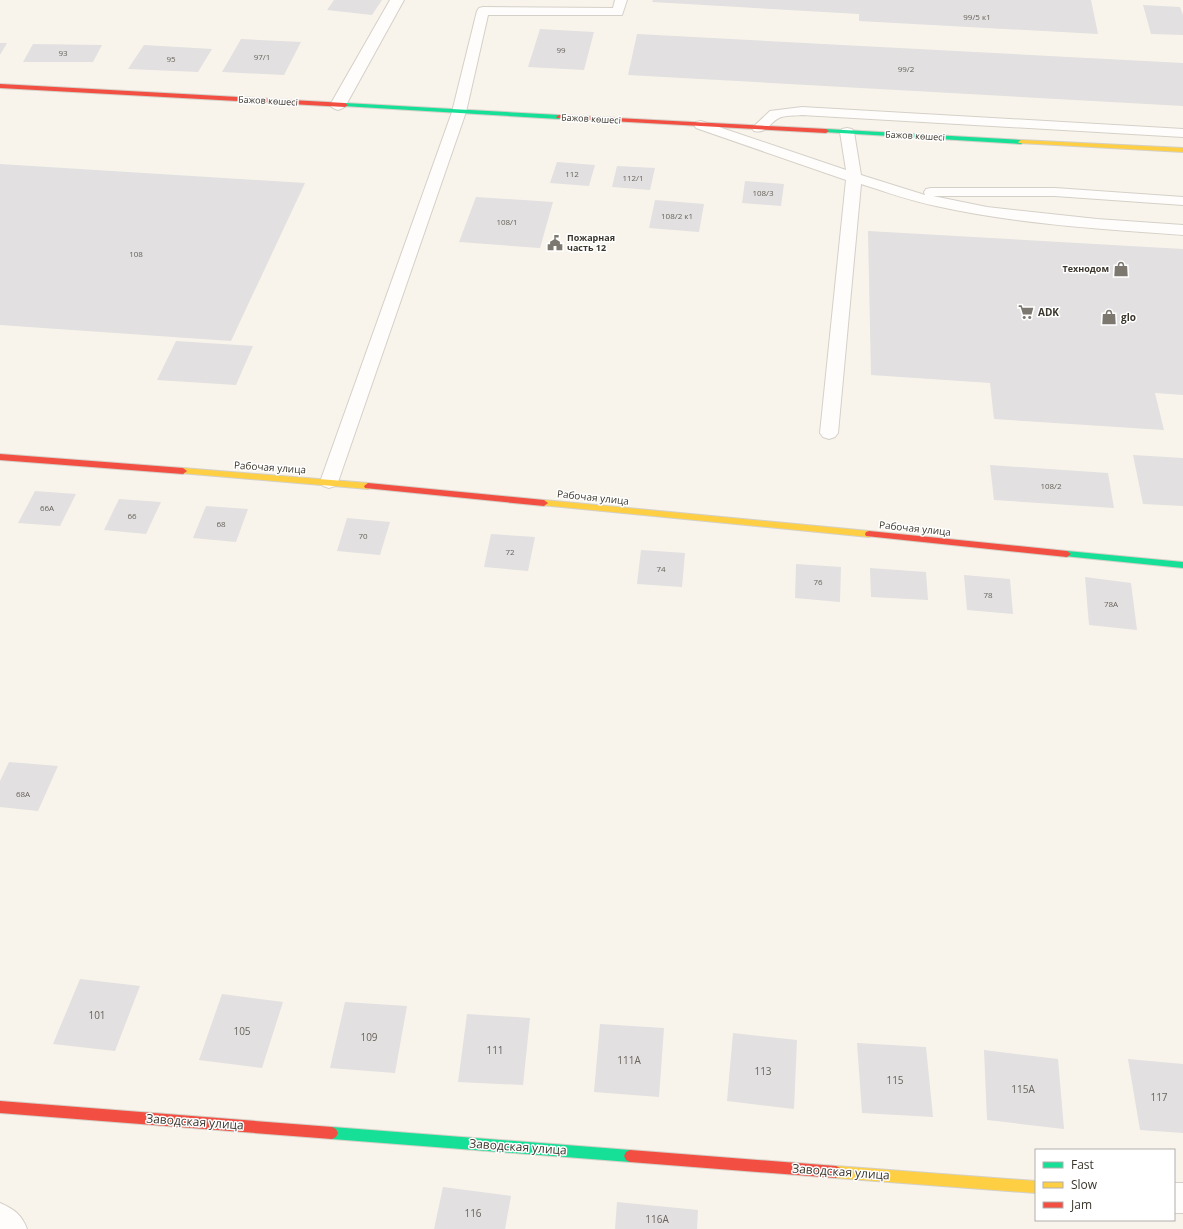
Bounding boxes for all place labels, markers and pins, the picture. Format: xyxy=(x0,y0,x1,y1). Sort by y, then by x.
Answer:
place label: Пожарная часть 12 xyxy=(567,231,615,254)
public building icon: Пожарная часть 12 xyxy=(546,234,564,252)
shop icon: Технодом xyxy=(1112,260,1130,278)
place label: Технодом xyxy=(1063,262,1109,275)
supermarket icon: ADK xyxy=(1017,303,1035,321)
place label: ADK xyxy=(1038,305,1059,319)
shop icon: glo xyxy=(1100,308,1118,326)
place label: glo xyxy=(1121,310,1136,324)

